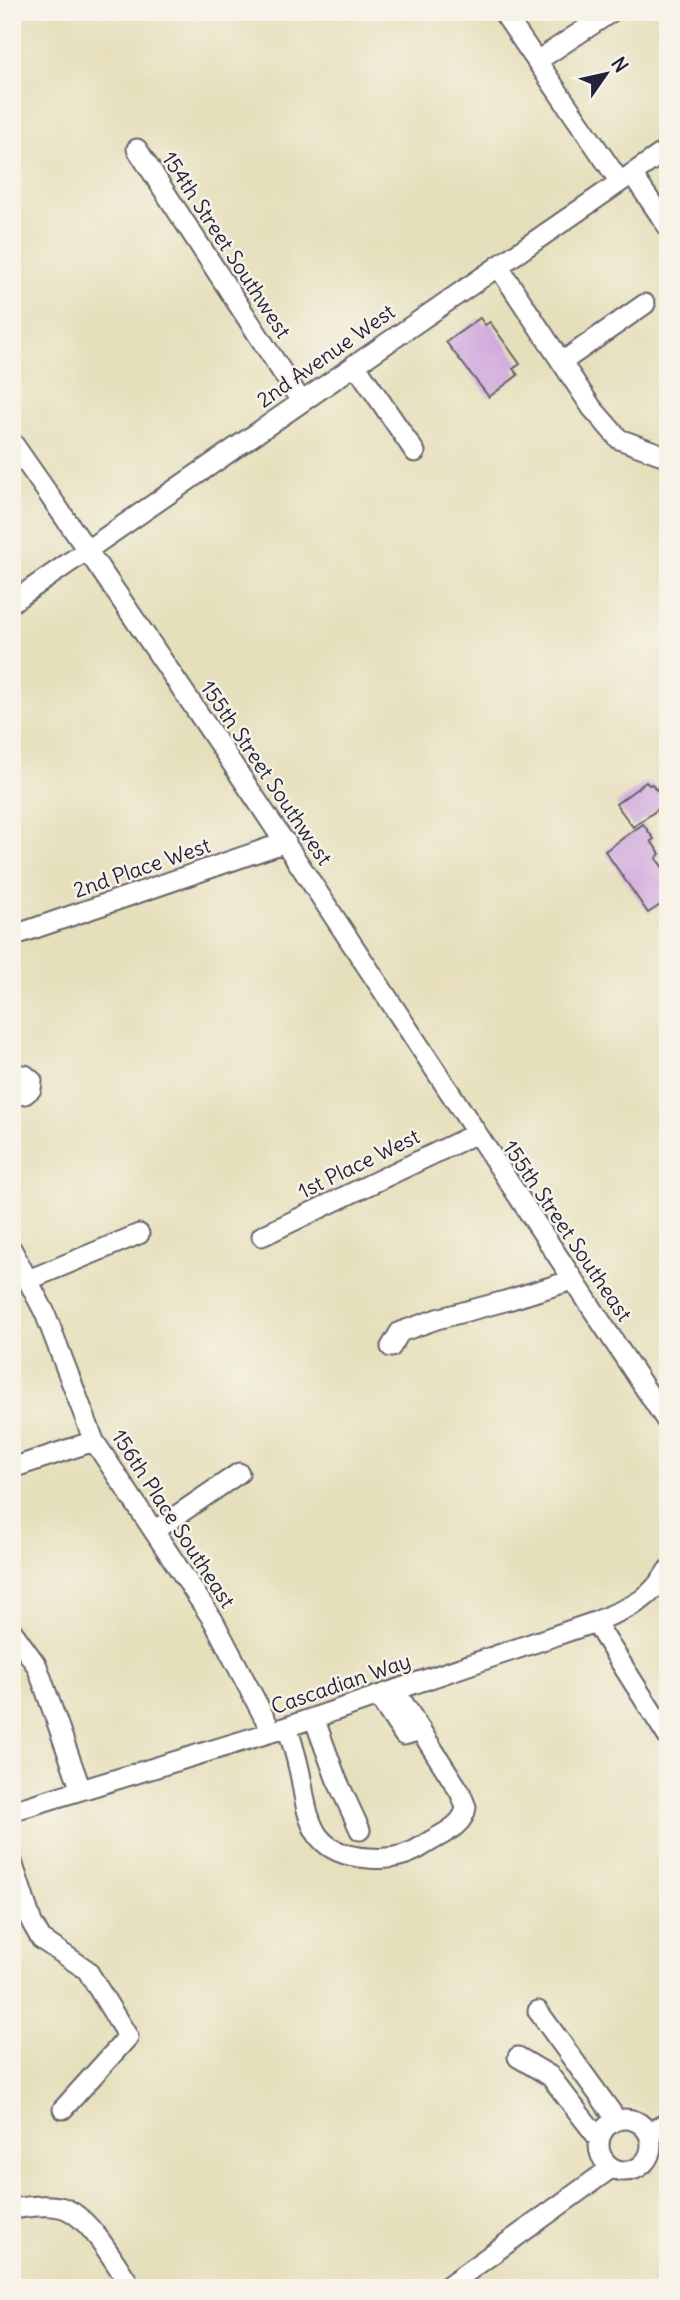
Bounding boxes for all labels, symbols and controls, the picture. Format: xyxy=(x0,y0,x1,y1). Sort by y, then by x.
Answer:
north arrow xyxy=(572,38,642,108)
text: N xyxy=(606,52,634,77)
street label: 154th Street Southwest xyxy=(156,146,297,343)
street label: 2nd Avenue West xyxy=(251,298,400,413)
street label: 155th Street Southwest xyxy=(195,675,338,870)
street label: 2nd Place West xyxy=(70,831,214,904)
street label: 1st Place West xyxy=(294,1122,424,1205)
street label: 155th Street Southeast xyxy=(497,1135,638,1326)
street label: 156th Place Southeast xyxy=(106,1424,241,1613)
street label: Cascadian Way xyxy=(267,1647,414,1720)

